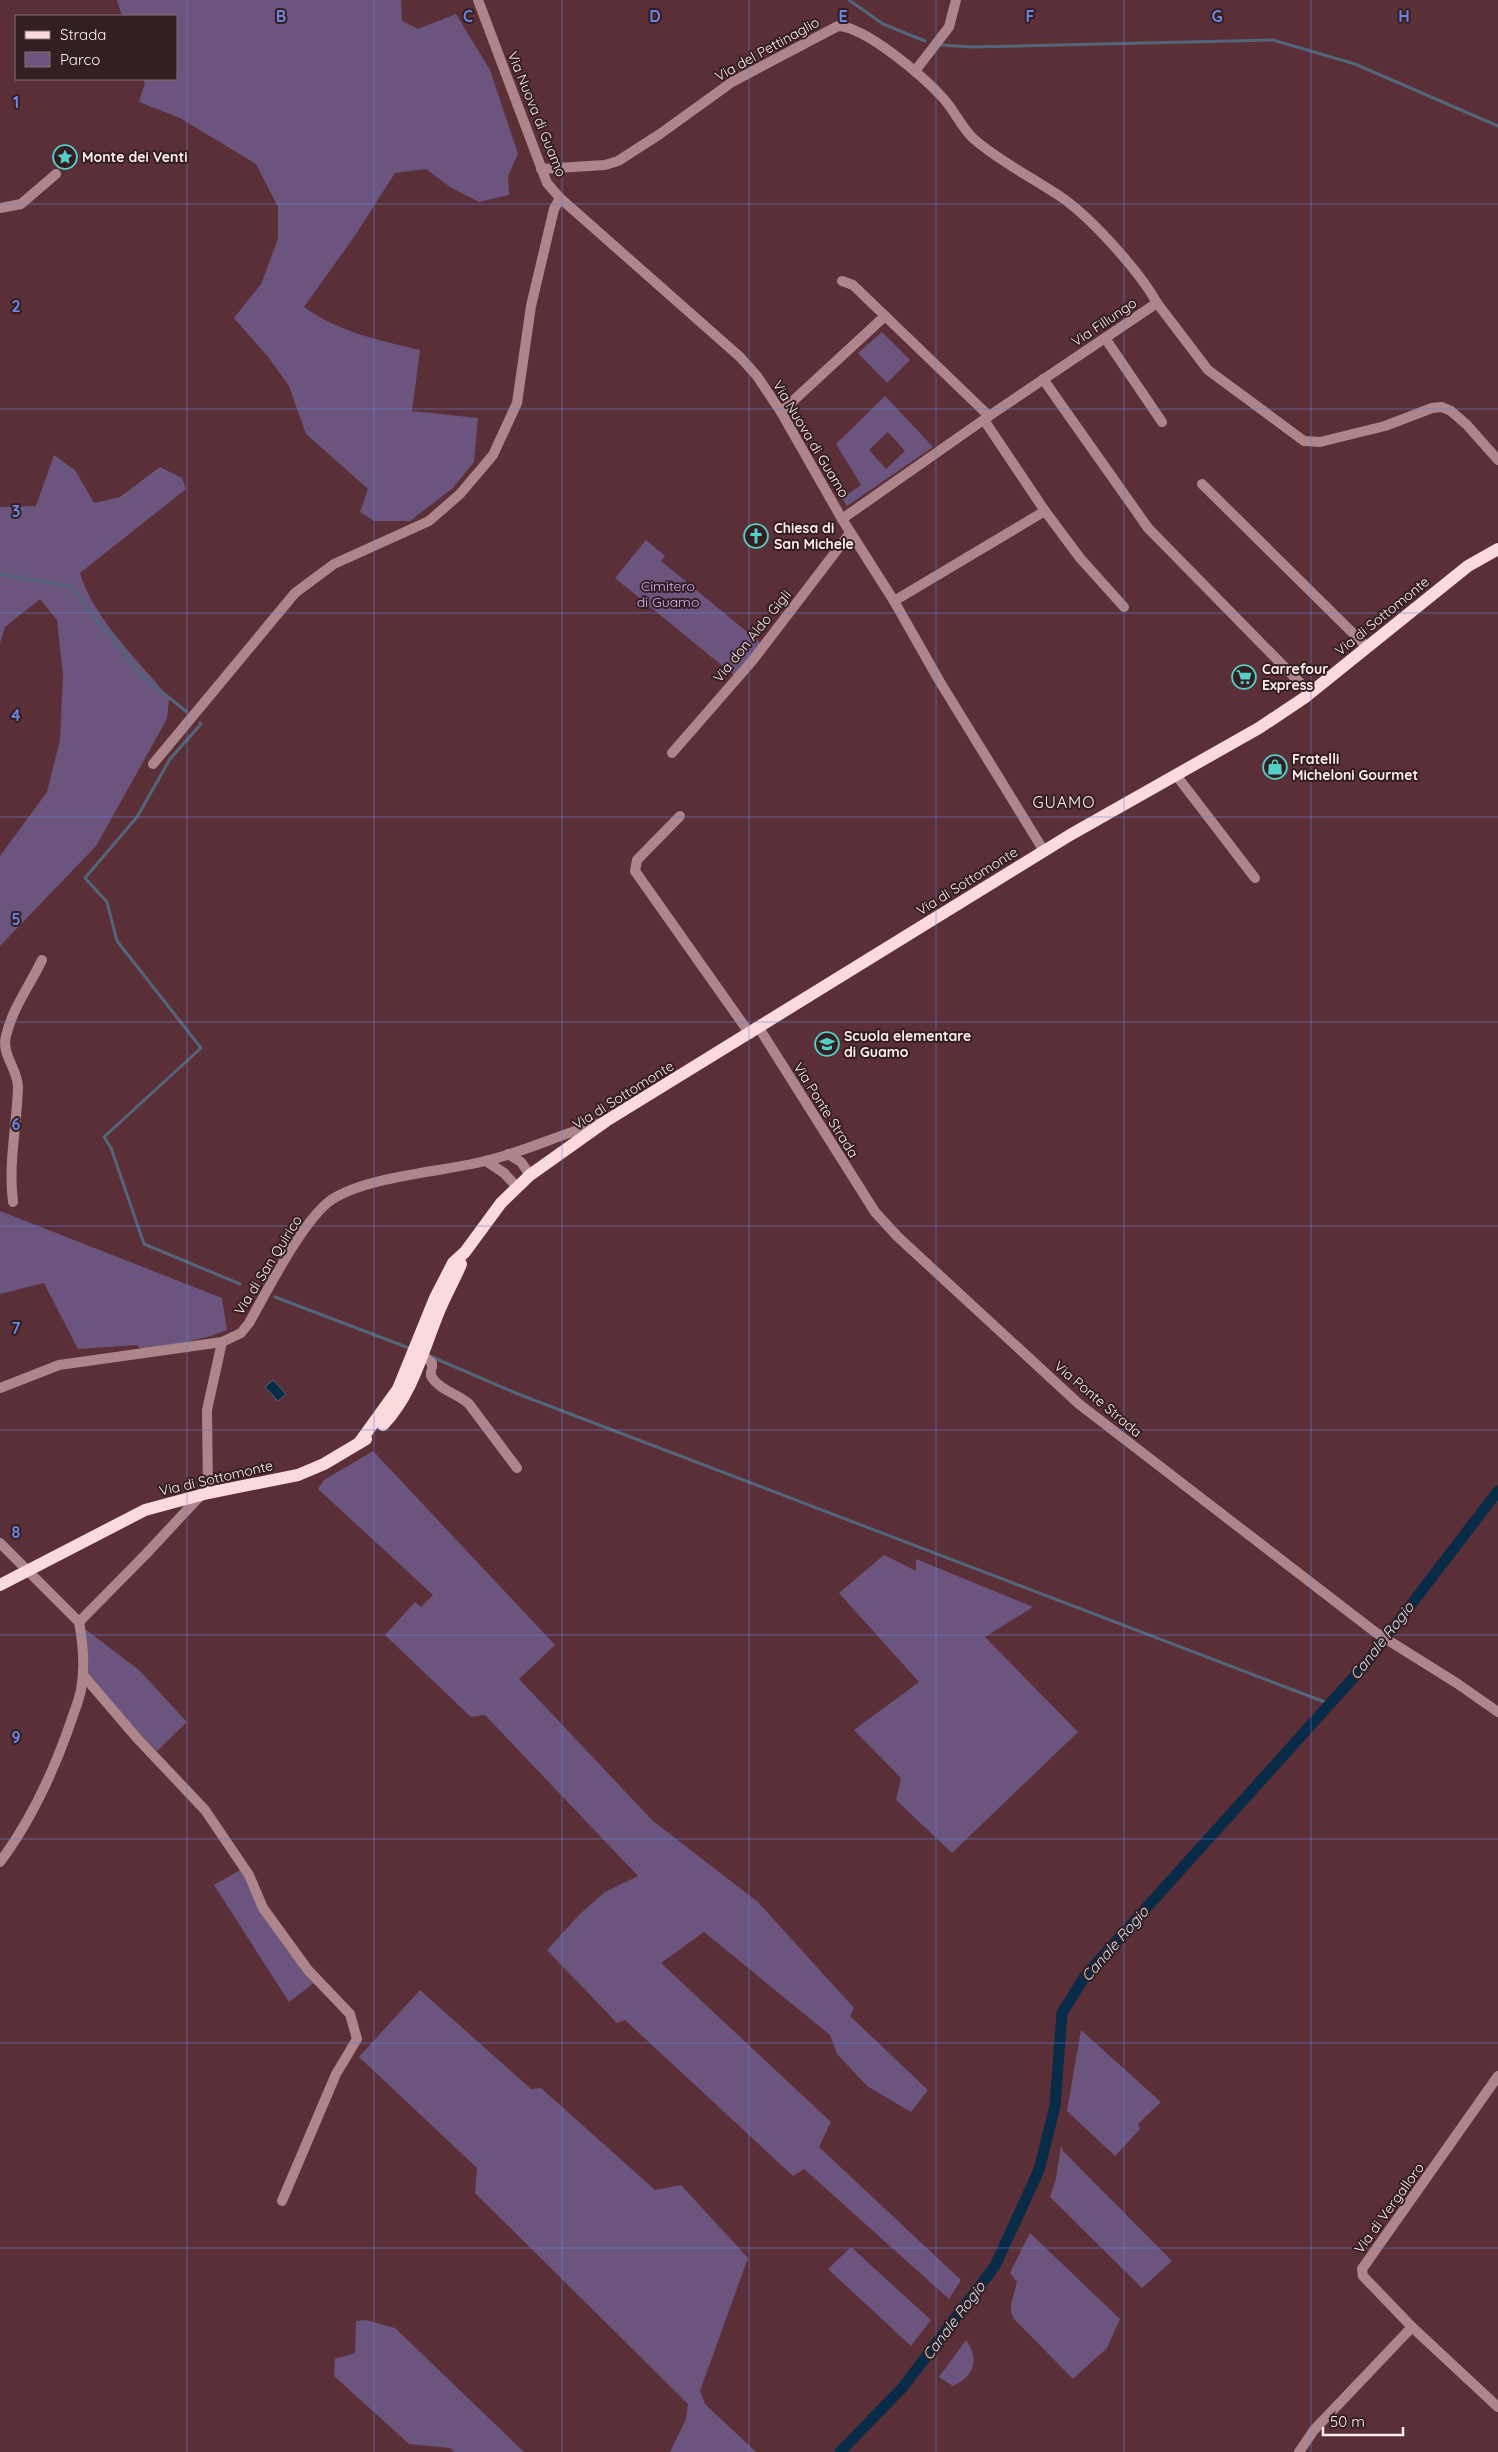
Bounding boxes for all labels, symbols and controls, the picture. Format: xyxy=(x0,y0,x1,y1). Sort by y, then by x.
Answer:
text: B xyxy=(276,6,286,26)
text: C xyxy=(463,6,473,26)
text: D xyxy=(649,6,661,26)
text: E xyxy=(838,6,848,26)
text: F xyxy=(1026,6,1035,26)
text: G xyxy=(1211,6,1223,26)
text: H xyxy=(1398,6,1410,26)
street label: Via del Pettinaglio xyxy=(712,13,822,85)
legend xyxy=(15,15,178,80)
text: Strada xyxy=(60,25,106,44)
street label: Via Nuova di Guamo xyxy=(504,49,570,179)
text: Parco xyxy=(60,50,100,69)
text: 1 xyxy=(13,92,19,112)
place icon: Monte dei Venti xyxy=(52,144,78,170)
place label: Monte dei Venti xyxy=(82,148,187,166)
street label: Via Fillungo xyxy=(1068,294,1140,350)
text: 2 xyxy=(11,296,21,316)
street label: Via Nuova di Guamo xyxy=(769,377,853,501)
text: 3 xyxy=(12,501,20,521)
place label: Chiesa di San Michele xyxy=(774,519,854,553)
church icon: Chiesa di San Michele xyxy=(743,523,769,549)
street label: Via di Sottomonte xyxy=(1331,572,1433,660)
park label: Cimitero di Guamo xyxy=(637,577,699,611)
street label: Via don Aldo Gigli xyxy=(709,586,795,686)
place label: Carrefour Express xyxy=(1262,660,1328,694)
supermarket icon: Carrefour Express xyxy=(1231,664,1257,690)
text: 4 xyxy=(11,705,21,725)
place label: Fratelli Micheloni Gourmet xyxy=(1292,750,1418,784)
shop icon: Fratelli Micheloni Gourmet xyxy=(1262,754,1288,780)
district label: GUAMO xyxy=(1032,792,1096,812)
street label: Via di Sottomonte xyxy=(913,843,1021,919)
text: 5 xyxy=(11,909,21,929)
place label: Scuola elementare di Guamo xyxy=(844,1027,971,1061)
school or university icon: Scuola elementare di Guamo xyxy=(814,1031,840,1057)
street label: Via di Sottomonte xyxy=(569,1057,677,1133)
street label: Via Ponte Strada xyxy=(789,1059,863,1161)
text: 6 xyxy=(12,1114,21,1134)
street label: Via di San Quirico xyxy=(230,1212,306,1318)
text: 7 xyxy=(12,1318,21,1338)
street label: Via Ponte Strada xyxy=(1050,1357,1146,1441)
street label: Via di Sottomonte xyxy=(157,1456,275,1500)
text: 8 xyxy=(12,1522,21,1542)
water label: Canale Rogio xyxy=(1345,1597,1418,1683)
text: 9 xyxy=(11,1727,21,1747)
water label: Canale Rogio xyxy=(1077,1902,1153,1985)
street label: Via di Vergalloro xyxy=(1350,2159,1428,2257)
water label: Canale Rogio xyxy=(918,2277,990,2364)
scale bar xyxy=(1323,2404,1403,2436)
text: 50 m xyxy=(1330,2412,1365,2431)

